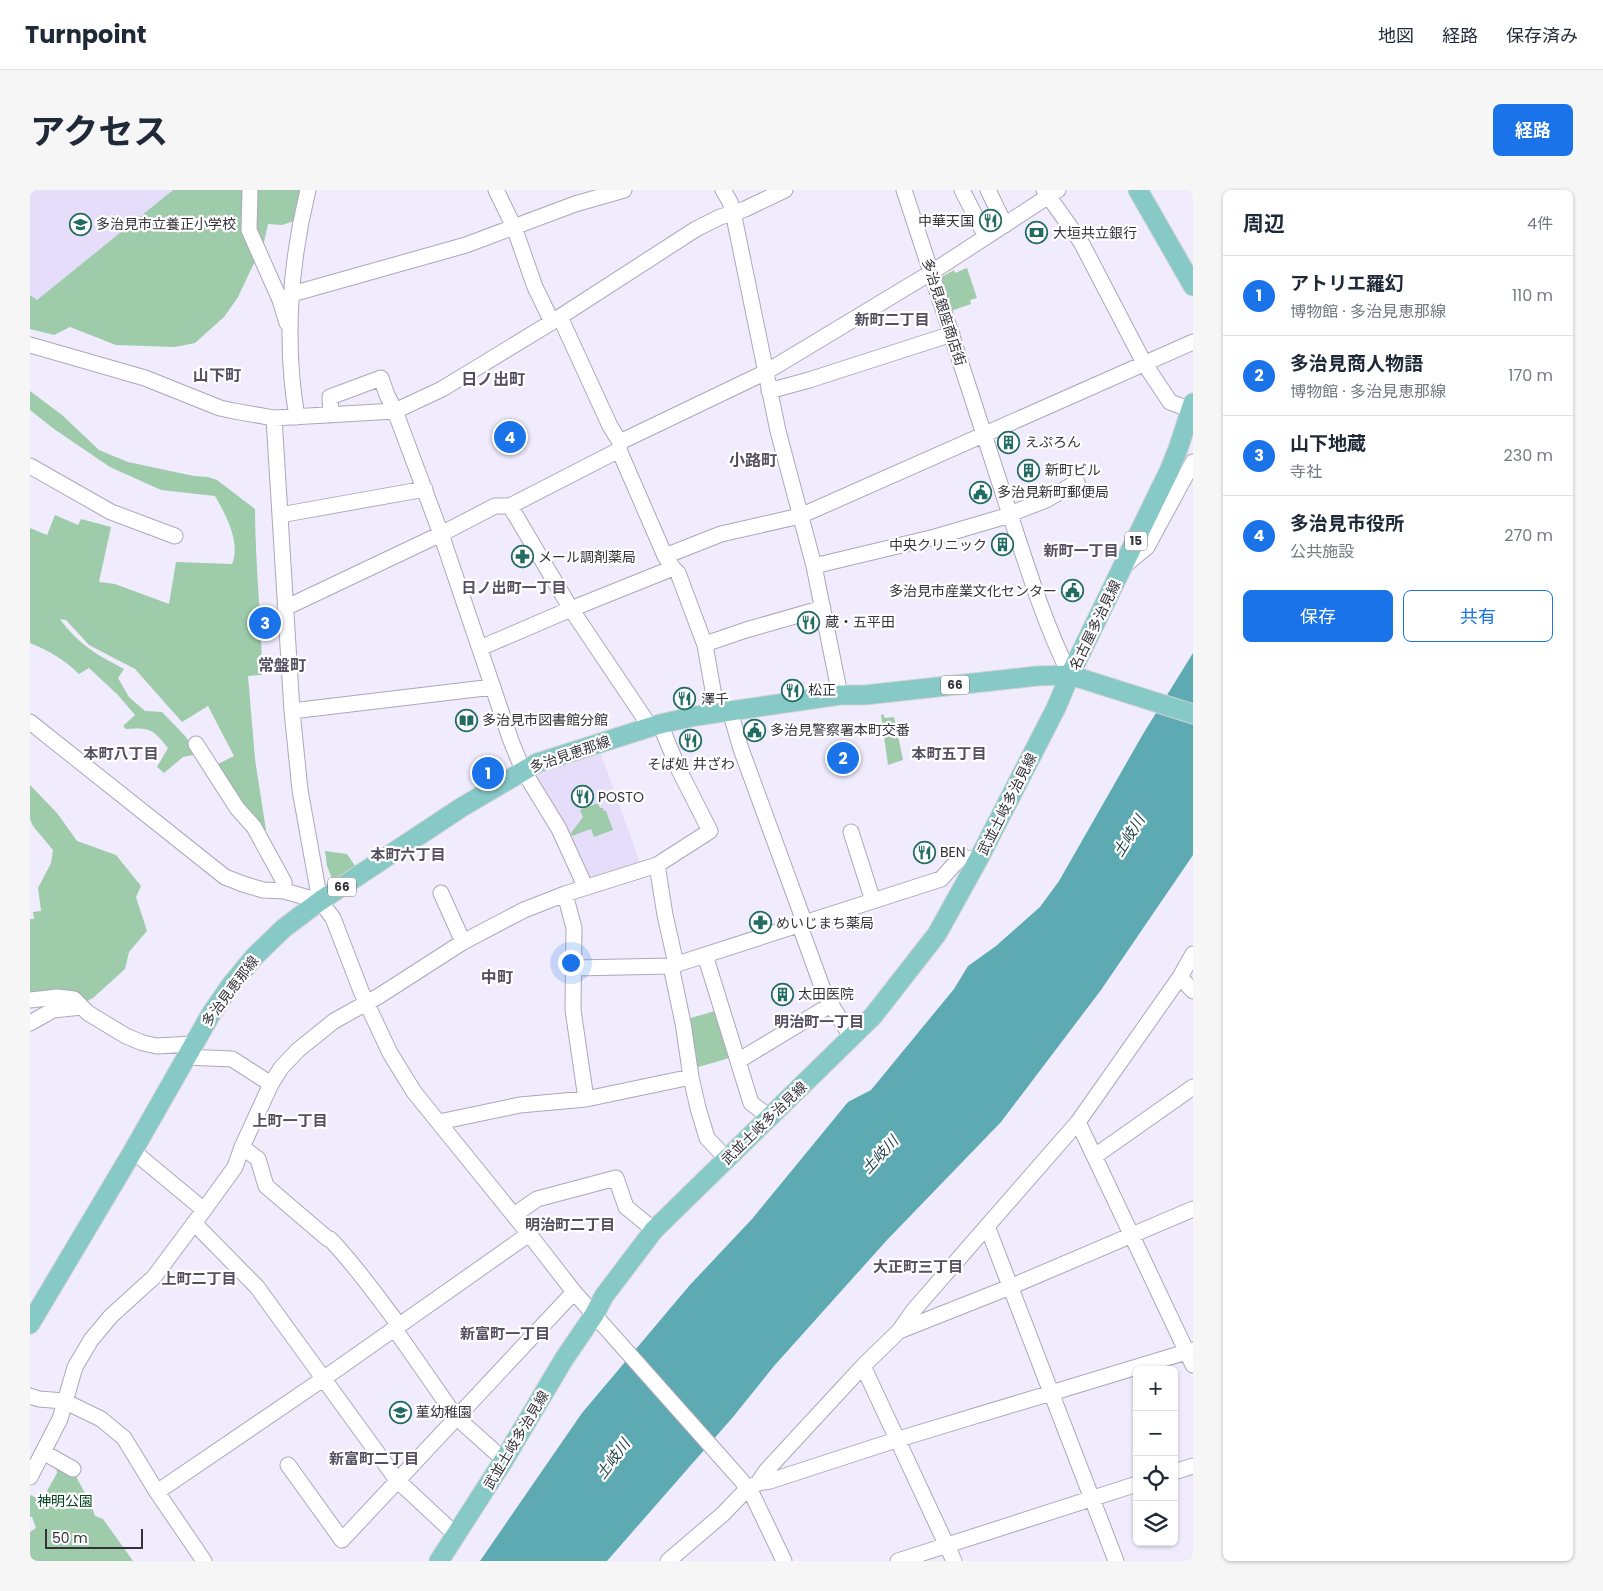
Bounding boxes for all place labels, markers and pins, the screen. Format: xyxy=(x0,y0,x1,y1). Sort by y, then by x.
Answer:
restaurant icon: 中華天国 xyxy=(978,209,1002,233)
place label: 中華天国 xyxy=(918,211,974,231)
school or university icon: 多治見市立養正小学校 xyxy=(68,212,92,236)
place label: 多治見市立養正小学校 xyxy=(96,214,236,234)
bank icon: 大垣共立銀行 xyxy=(1025,221,1049,245)
place label: 大垣共立銀行 xyxy=(1053,223,1137,243)
pin: 4 xyxy=(494,418,526,456)
building icon: えぷろん xyxy=(997,430,1021,454)
place label: えぷろん xyxy=(1025,432,1081,452)
building icon: 新町ビル xyxy=(1017,458,1041,482)
place label: 新町ビル xyxy=(1045,460,1101,480)
public building icon: 多治見新町郵便局 xyxy=(969,480,993,504)
place label: 多治見新町郵便局 xyxy=(997,482,1109,502)
building icon: 中央クリニック xyxy=(991,533,1015,557)
place label: 中央クリニック xyxy=(889,535,987,555)
pharmacy icon: メール調剤薬局 xyxy=(510,545,534,569)
place label: メール調剤薬局 xyxy=(538,547,636,567)
public building icon: 多治見市産業文化センター xyxy=(1061,579,1085,603)
place label: 多治見市産業文化センター xyxy=(889,581,1057,601)
pin: 3 xyxy=(249,604,281,642)
restaurant icon: 蔵・五平田 xyxy=(797,610,821,634)
place label: 蔵・五平田 xyxy=(825,612,895,632)
restaurant icon: 松正 xyxy=(780,678,804,702)
place label: 松正 xyxy=(808,680,836,700)
restaurant icon: 澤千 xyxy=(673,687,697,711)
place label: 澤千 xyxy=(701,689,729,709)
library icon: 多治見市図書館分館 xyxy=(454,708,478,732)
place label: 多治見市図書館分館 xyxy=(482,710,608,730)
public building icon: 多治見警察署本町交番 xyxy=(742,718,766,742)
place label: 多治見警察署本町交番 xyxy=(770,720,910,740)
restaurant icon: そば処 井ざわ xyxy=(679,729,703,753)
pin: 2 xyxy=(827,739,859,777)
pin: 1 xyxy=(472,754,504,792)
place label: そば処 井ざわ xyxy=(647,754,735,774)
restaurant icon: POSTO xyxy=(570,785,594,809)
place label: POSTO xyxy=(598,787,644,807)
restaurant icon: BEN xyxy=(912,840,936,864)
place label: BEN xyxy=(940,842,966,862)
pharmacy icon: めいじまち薬局 xyxy=(748,911,772,935)
place label: めいじまち薬局 xyxy=(776,913,874,933)
building icon: 太田医院 xyxy=(770,982,794,1006)
place label: 太田医院 xyxy=(798,984,854,1004)
school or university icon: 菫幼稚園 xyxy=(388,1400,412,1424)
place label: 菫幼稚園 xyxy=(416,1402,472,1422)

